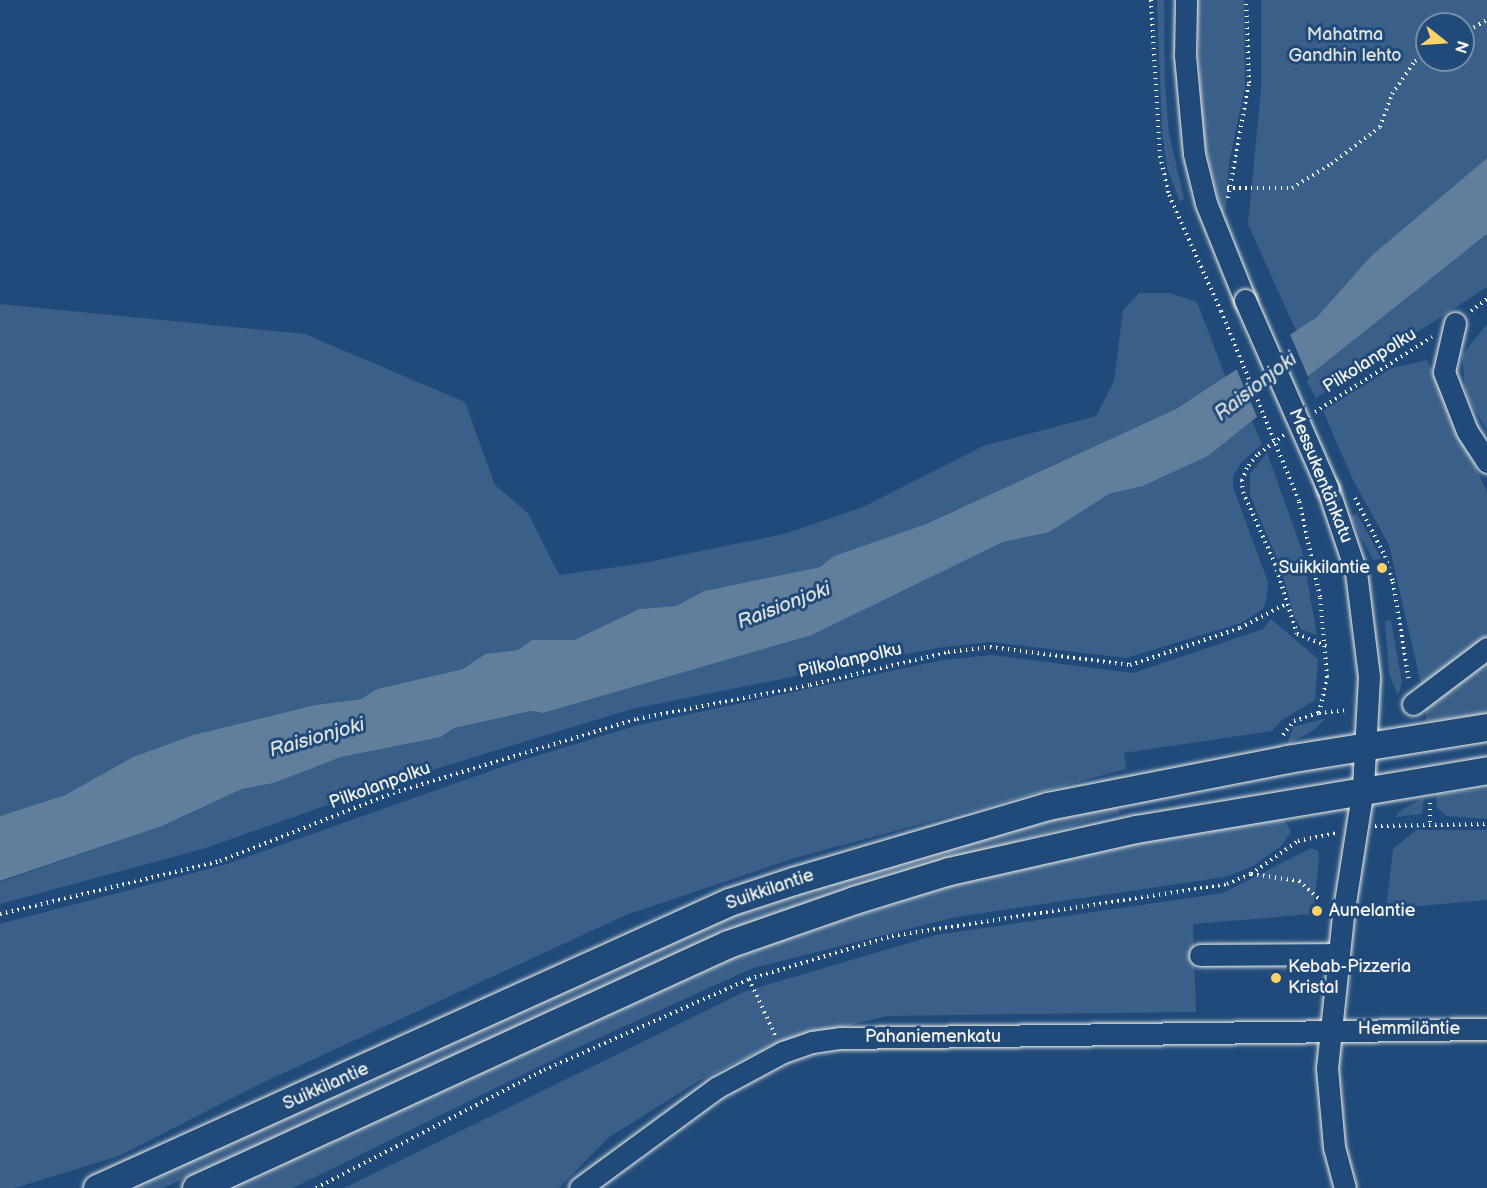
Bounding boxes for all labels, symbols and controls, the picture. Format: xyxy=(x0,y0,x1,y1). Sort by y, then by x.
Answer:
north arrow xyxy=(1415,12,1475,72)
park label: Mahatma Gandhin lehto xyxy=(1288,25,1402,68)
text: N xyxy=(1450,38,1472,55)
street label: Pilkolanpolku xyxy=(1319,324,1421,398)
water label: Raisionjoki xyxy=(1210,347,1302,427)
street label: Messukentänkatu xyxy=(1283,406,1357,546)
place label: Suikkilantie xyxy=(1278,557,1370,579)
marker: Suikkilantie xyxy=(1375,561,1389,575)
water label: Raisionjoki xyxy=(734,577,834,635)
street label: Pilkolanpolku xyxy=(796,639,904,683)
water label: Raisionjoki xyxy=(267,713,367,763)
street label: Pilkolanpolku xyxy=(327,758,433,814)
street label: Suikkilantie xyxy=(723,865,817,915)
place label: Aunelantie xyxy=(1329,900,1415,922)
marker: Aunelantie xyxy=(1310,904,1324,918)
place label: Kebab-Pizzeria Kristal xyxy=(1288,957,1411,1000)
marker: Kebab-Pizzeria Kristal xyxy=(1269,971,1283,985)
street label: Hemmiläntie xyxy=(1358,1018,1460,1040)
street label: Pahaniemenkatu xyxy=(865,1026,1001,1048)
street label: Suikkilantie xyxy=(280,1059,372,1115)

